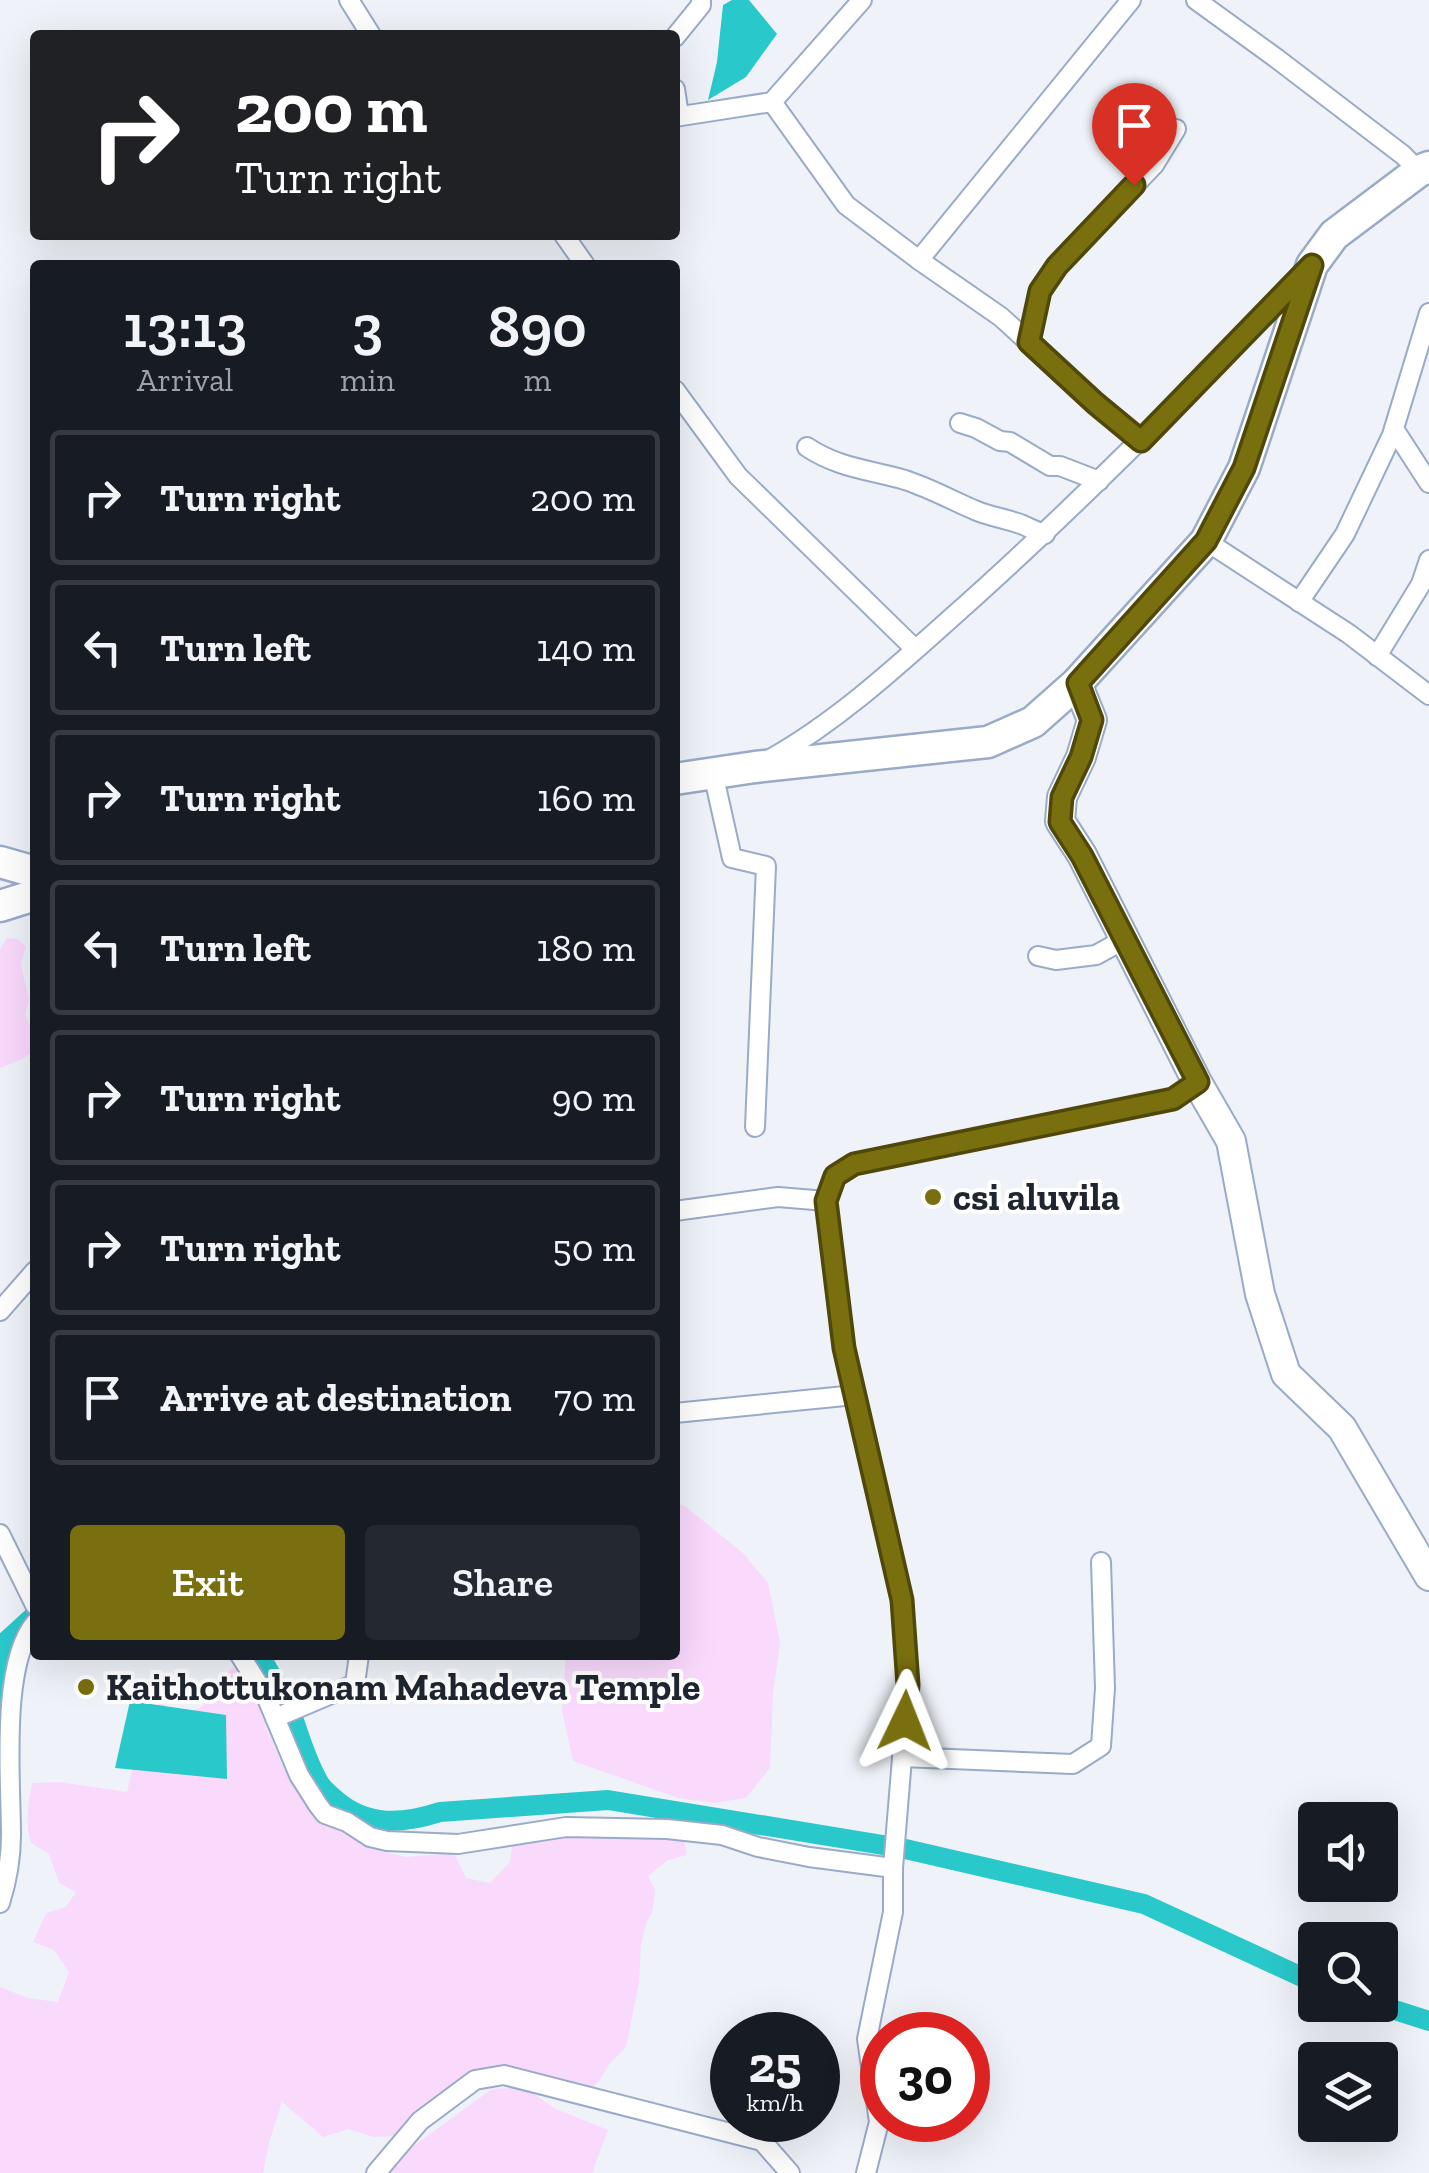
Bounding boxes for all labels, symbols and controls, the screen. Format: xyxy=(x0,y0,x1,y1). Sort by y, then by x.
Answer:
text: 200 m xyxy=(235,66,428,150)
icon: right xyxy=(70,70,200,200)
pin xyxy=(1092,83,1177,186)
icon: arrive xyxy=(1107,98,1162,153)
text: Turn right xyxy=(235,151,441,205)
text: 13:13 xyxy=(123,290,247,362)
text: 3 xyxy=(352,290,383,362)
text: 890 xyxy=(488,290,587,362)
text: Arrival xyxy=(137,361,233,399)
text: min xyxy=(340,361,395,399)
text: m xyxy=(524,361,551,399)
icon: right xyxy=(75,470,130,525)
text: Turn right xyxy=(160,475,340,521)
text: 200 m xyxy=(530,475,635,521)
icon: left xyxy=(75,620,130,675)
text: Turn left xyxy=(160,625,311,671)
text: 140 m xyxy=(537,625,635,671)
icon: right xyxy=(75,770,130,825)
text: Turn right xyxy=(160,775,340,821)
text: 160 m xyxy=(537,775,635,821)
icon: left xyxy=(75,920,130,975)
text: Turn left xyxy=(160,925,311,971)
text: 180 m xyxy=(537,925,635,971)
icon: right xyxy=(75,1070,130,1125)
text: Turn right xyxy=(160,1075,340,1121)
text: 90 m xyxy=(552,1075,635,1121)
place label: csi aluvila xyxy=(953,1174,1120,1220)
marker: csi aluvila xyxy=(922,1186,944,1208)
icon: right xyxy=(75,1220,130,1275)
text: Turn right xyxy=(160,1225,340,1271)
text: 50 m xyxy=(552,1225,635,1271)
icon: arrive xyxy=(75,1370,130,1425)
text: Arrive at destination xyxy=(160,1375,511,1421)
text: 70 m xyxy=(554,1375,635,1421)
button: Exit xyxy=(70,1525,345,1640)
button: Share xyxy=(365,1525,640,1640)
place label: Kaithottukonam Mahadeva Temple xyxy=(106,1664,700,1710)
position arrow xyxy=(853,1669,957,1773)
marker: Kaithottukonam Mahadeva Temple xyxy=(75,1676,97,1698)
map controls xyxy=(1298,1802,1398,2142)
button: sound xyxy=(1298,1802,1398,1902)
button: search xyxy=(1298,1922,1398,2022)
speed limit sign: 30 xyxy=(860,2012,990,2142)
text: 25 xyxy=(749,2035,801,2095)
button: layers xyxy=(1298,2042,1398,2142)
text: km/h xyxy=(746,2087,804,2117)

